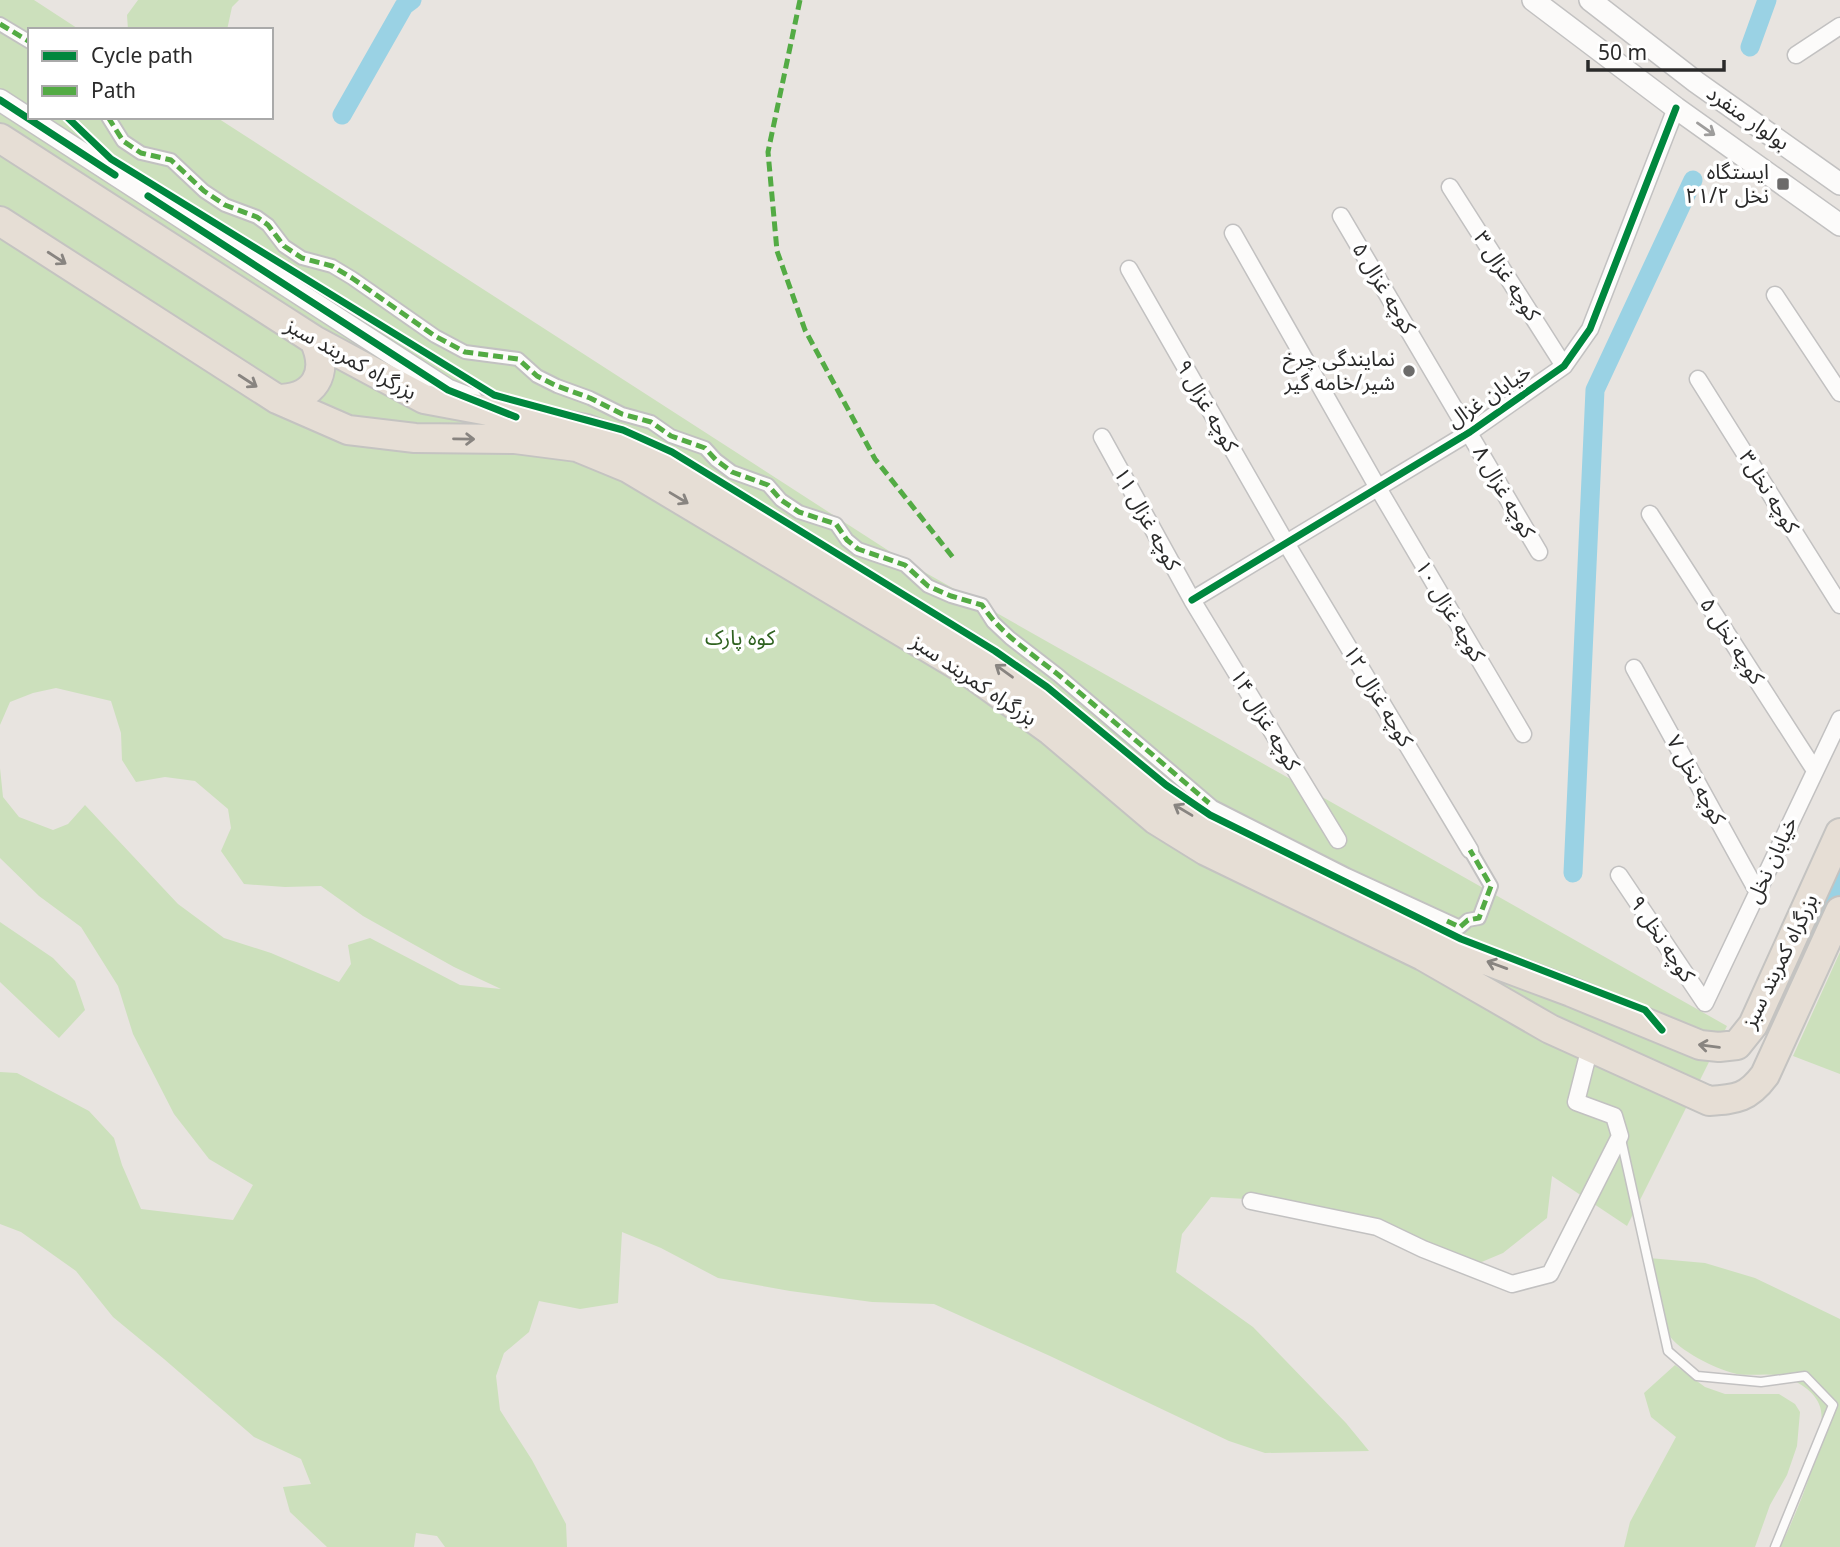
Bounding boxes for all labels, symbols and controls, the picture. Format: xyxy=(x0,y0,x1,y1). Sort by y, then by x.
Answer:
legend xyxy=(28,28,273,119)
scale bar xyxy=(1588,28,1724,72)
text: 50 m xyxy=(1598,38,1647,66)
text: Cycle path xyxy=(91,41,193,69)
text: Path xyxy=(91,76,136,104)
street label: بولوار منفرد xyxy=(1701,78,1796,156)
one-way arrow xyxy=(1696,122,1715,136)
place label: ایستگاه نخل ۲۱/۲ xyxy=(1685,157,1769,209)
marker: ایستگاه نخل ۲۱/۲ xyxy=(1775,176,1791,192)
street label: کوچه غزال ۳ xyxy=(1468,225,1548,326)
street label: کوچه غزال ۵ xyxy=(1347,237,1423,339)
one-way arrow xyxy=(47,251,66,265)
street label: بزرگراه کمربند سبز xyxy=(280,310,422,406)
place label: نمایندگی چرخ شیر/خامه گیر xyxy=(1283,344,1395,396)
street label: کوچه غزال ۹ xyxy=(1170,354,1246,457)
street label: خیابان غزال xyxy=(1441,357,1536,434)
marker: نمایندگی چرخ شیر/خامه گیر xyxy=(1401,363,1417,379)
one-way arrow xyxy=(238,374,258,388)
one-way arrow xyxy=(452,432,475,445)
street label: کوچه غزال ۸ xyxy=(1467,440,1543,543)
street label: کوچه نخل۳ xyxy=(1733,445,1807,539)
street label: کوچه غزال ۱۱ xyxy=(1108,462,1188,576)
one-way arrow xyxy=(668,491,688,505)
street label: کوچه غزال ۱۰ xyxy=(1409,554,1492,667)
street label: کوچه نخل ۵ xyxy=(1694,592,1772,690)
park label: کوه پارک xyxy=(705,623,775,651)
street label: بزرگراه کمربند سبز xyxy=(905,626,1043,732)
street label: کوچه غزال ۱۲ xyxy=(1337,639,1420,752)
street label: کوچه غزال ۱۴ xyxy=(1224,663,1307,776)
one-way arrow xyxy=(994,664,1013,679)
street label: کوچه نخل ۷ xyxy=(1661,730,1733,830)
one-way arrow xyxy=(1174,803,1194,817)
street label: خیابان نخل xyxy=(1739,812,1803,907)
street label: بزرگراه کمربند سبز xyxy=(1734,889,1824,1033)
street label: کوچه نخل ۹ xyxy=(1624,890,1702,987)
one-way arrow xyxy=(1486,957,1508,970)
one-way arrow xyxy=(1698,1039,1721,1052)

